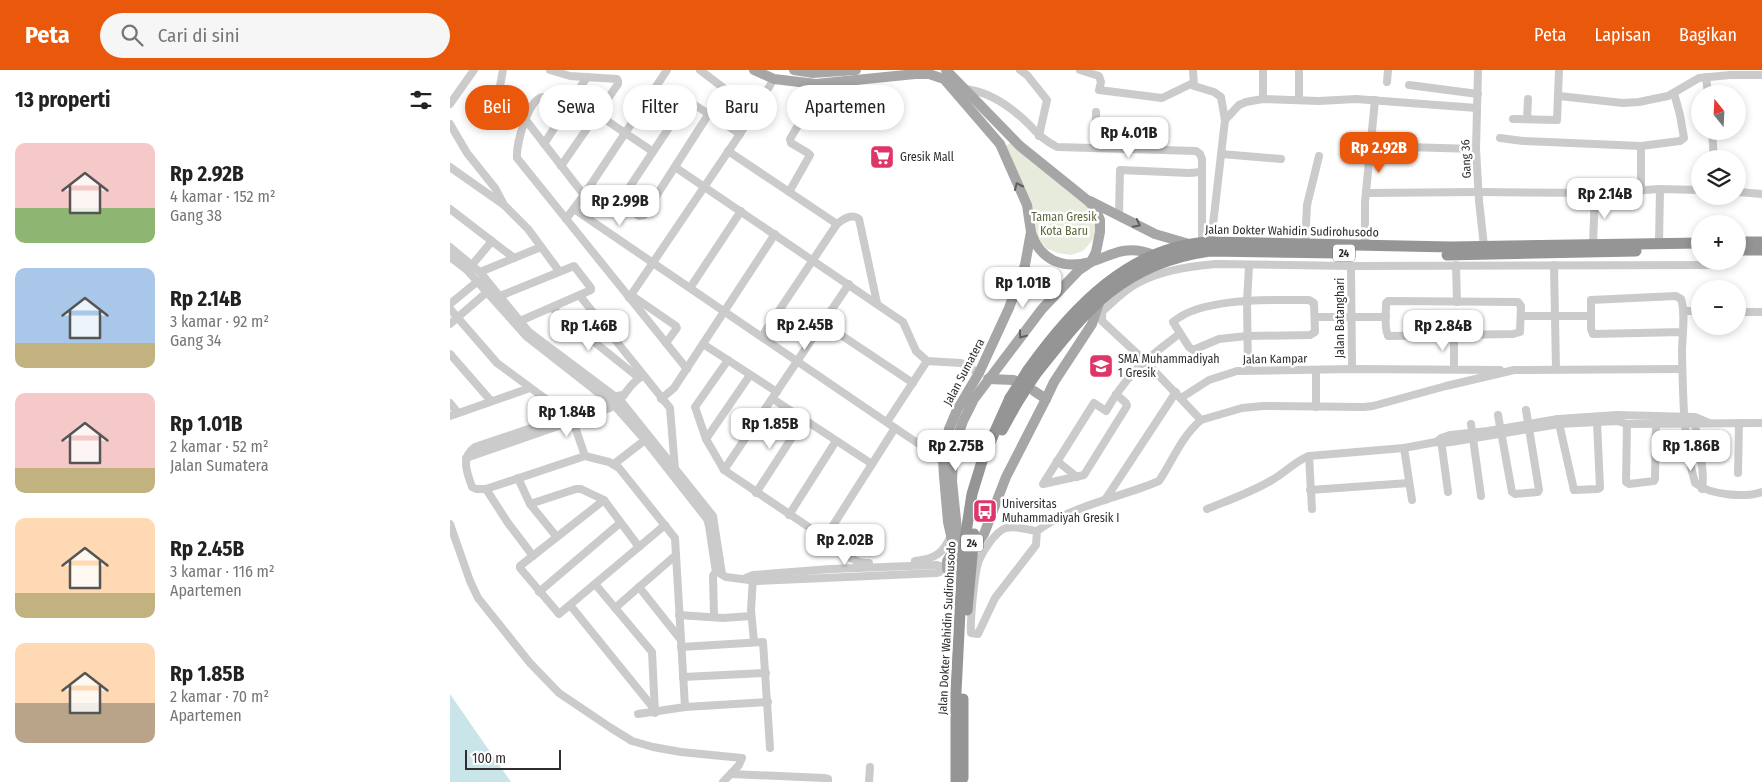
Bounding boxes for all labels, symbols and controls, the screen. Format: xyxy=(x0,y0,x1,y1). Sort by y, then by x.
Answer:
search box xyxy=(100,13,450,58)
text: Peta xyxy=(25,21,70,49)
icon: search xyxy=(118,21,146,49)
text: Cari di sini xyxy=(158,24,239,47)
text: Peta xyxy=(1534,24,1566,46)
text: Lapisan xyxy=(1594,24,1651,46)
text: Bagikan xyxy=(1679,24,1737,46)
chip: Beli xyxy=(465,85,529,130)
chip: Sewa xyxy=(539,85,613,130)
chip: Filter xyxy=(623,85,697,130)
chip: Baru xyxy=(707,85,777,130)
chip: Apartemen xyxy=(787,85,904,130)
north arrow xyxy=(1691,85,1746,140)
map controls xyxy=(1691,85,1746,335)
icon: filters xyxy=(407,86,435,114)
text: 13 properti xyxy=(15,87,110,113)
pin: Rp 4.01B xyxy=(1077,116,1181,159)
text: Rp 4.01B xyxy=(1101,123,1157,142)
pin: Rp 2.92B xyxy=(1327,132,1431,174)
text: Rp 2.92B xyxy=(1351,138,1407,157)
street label: Gang 36 xyxy=(1458,139,1474,179)
supermarket icon: Gresik Mall xyxy=(869,144,895,170)
place label: Gresik Mall xyxy=(900,150,954,164)
button: layers xyxy=(1691,150,1746,205)
text: Rp 2.92B xyxy=(170,161,244,187)
icon: home xyxy=(55,163,115,223)
pin: Rp 2.14B xyxy=(1553,178,1657,220)
one-way arrow xyxy=(1014,182,1024,191)
pin: Rp 2.99B xyxy=(568,184,672,227)
text: Rp 2.14B xyxy=(1578,184,1632,203)
text: 4 kamar · 152 m² xyxy=(170,187,275,206)
text: Rp 2.99B xyxy=(591,191,649,210)
text: Gang 38 xyxy=(170,206,222,225)
park label: Taman Gresik Kota Baru xyxy=(1031,210,1097,238)
button: + xyxy=(1691,215,1746,270)
one-way arrow xyxy=(1131,218,1140,228)
street label: Jalan Dokter Wahidin Sudirohusodo xyxy=(1205,222,1379,240)
road number: 24 xyxy=(1333,244,1355,262)
pin: Rp 1.01B xyxy=(971,266,1075,309)
text: Rp 1.01B xyxy=(995,273,1051,292)
street label: Jalan Batanghari xyxy=(1333,278,1347,358)
button: − xyxy=(1691,280,1746,335)
text: Rp 2.14B xyxy=(170,286,241,312)
icon: home xyxy=(55,288,115,348)
pin: Rp 2.45B xyxy=(753,308,857,351)
pin: Rp 1.46B xyxy=(537,310,641,352)
pin: Rp 2.84B xyxy=(1391,310,1495,352)
text: 3 kamar · 92 m² xyxy=(170,312,269,331)
text: Rp 2.45B xyxy=(777,315,833,334)
text: Rp 1.46B xyxy=(561,316,617,335)
text: Rp 2.84B xyxy=(1414,316,1472,335)
one-way arrow xyxy=(1019,329,1027,338)
text: Gang 34 xyxy=(170,331,222,350)
street label: Jalan Sumatera xyxy=(940,336,988,408)
street label: Jalan Kampar xyxy=(1242,351,1308,367)
place label: SMA Muhammadiyah 1 Gresik xyxy=(1118,352,1220,380)
school or university icon: SMA Muhammadiyah 1 Gresik xyxy=(1088,353,1114,379)
pin: Rp 1.84B xyxy=(515,396,619,438)
text: Rp 1.84B xyxy=(538,402,596,421)
pin: Rp 1.85B xyxy=(718,408,822,450)
text: Rp 1.01B xyxy=(170,411,243,437)
icon: home xyxy=(55,413,115,473)
text: Rp 1.85B xyxy=(742,414,798,433)
pin: Rp 2.75B xyxy=(904,430,1008,472)
pin: Rp 1.86B xyxy=(1639,430,1743,472)
text: Rp 2.75B xyxy=(928,436,984,455)
text: Rp 1.86B xyxy=(1662,436,1720,455)
text: 2 kamar · 52 m² xyxy=(170,437,269,456)
text: Jalan Sumatera xyxy=(170,456,269,475)
place label: Universitas Muhammadiyah Gresik I xyxy=(1002,497,1119,525)
bus stop icon: Universitas Muhammadiyah Gresik I xyxy=(972,498,998,524)
pin: Rp 2.02B xyxy=(793,524,897,566)
text: Rp 2.02B xyxy=(817,530,873,549)
road number: 24 xyxy=(961,534,983,552)
text: Rp 2.45B xyxy=(170,536,244,562)
icon: home xyxy=(55,538,115,598)
street label: Jalan Dokter Wahidin Sudirohusodo xyxy=(935,541,959,715)
text: 3 kamar · 116 m² xyxy=(170,562,275,581)
text: Apartemen xyxy=(170,581,242,600)
text: Rp 1.85B xyxy=(170,661,244,687)
icon: home xyxy=(55,663,115,723)
text: 2 kamar · 70 m² xyxy=(170,687,269,706)
text: Apartemen xyxy=(170,706,242,725)
scale bar xyxy=(465,747,561,770)
text: 100 m xyxy=(472,750,506,767)

